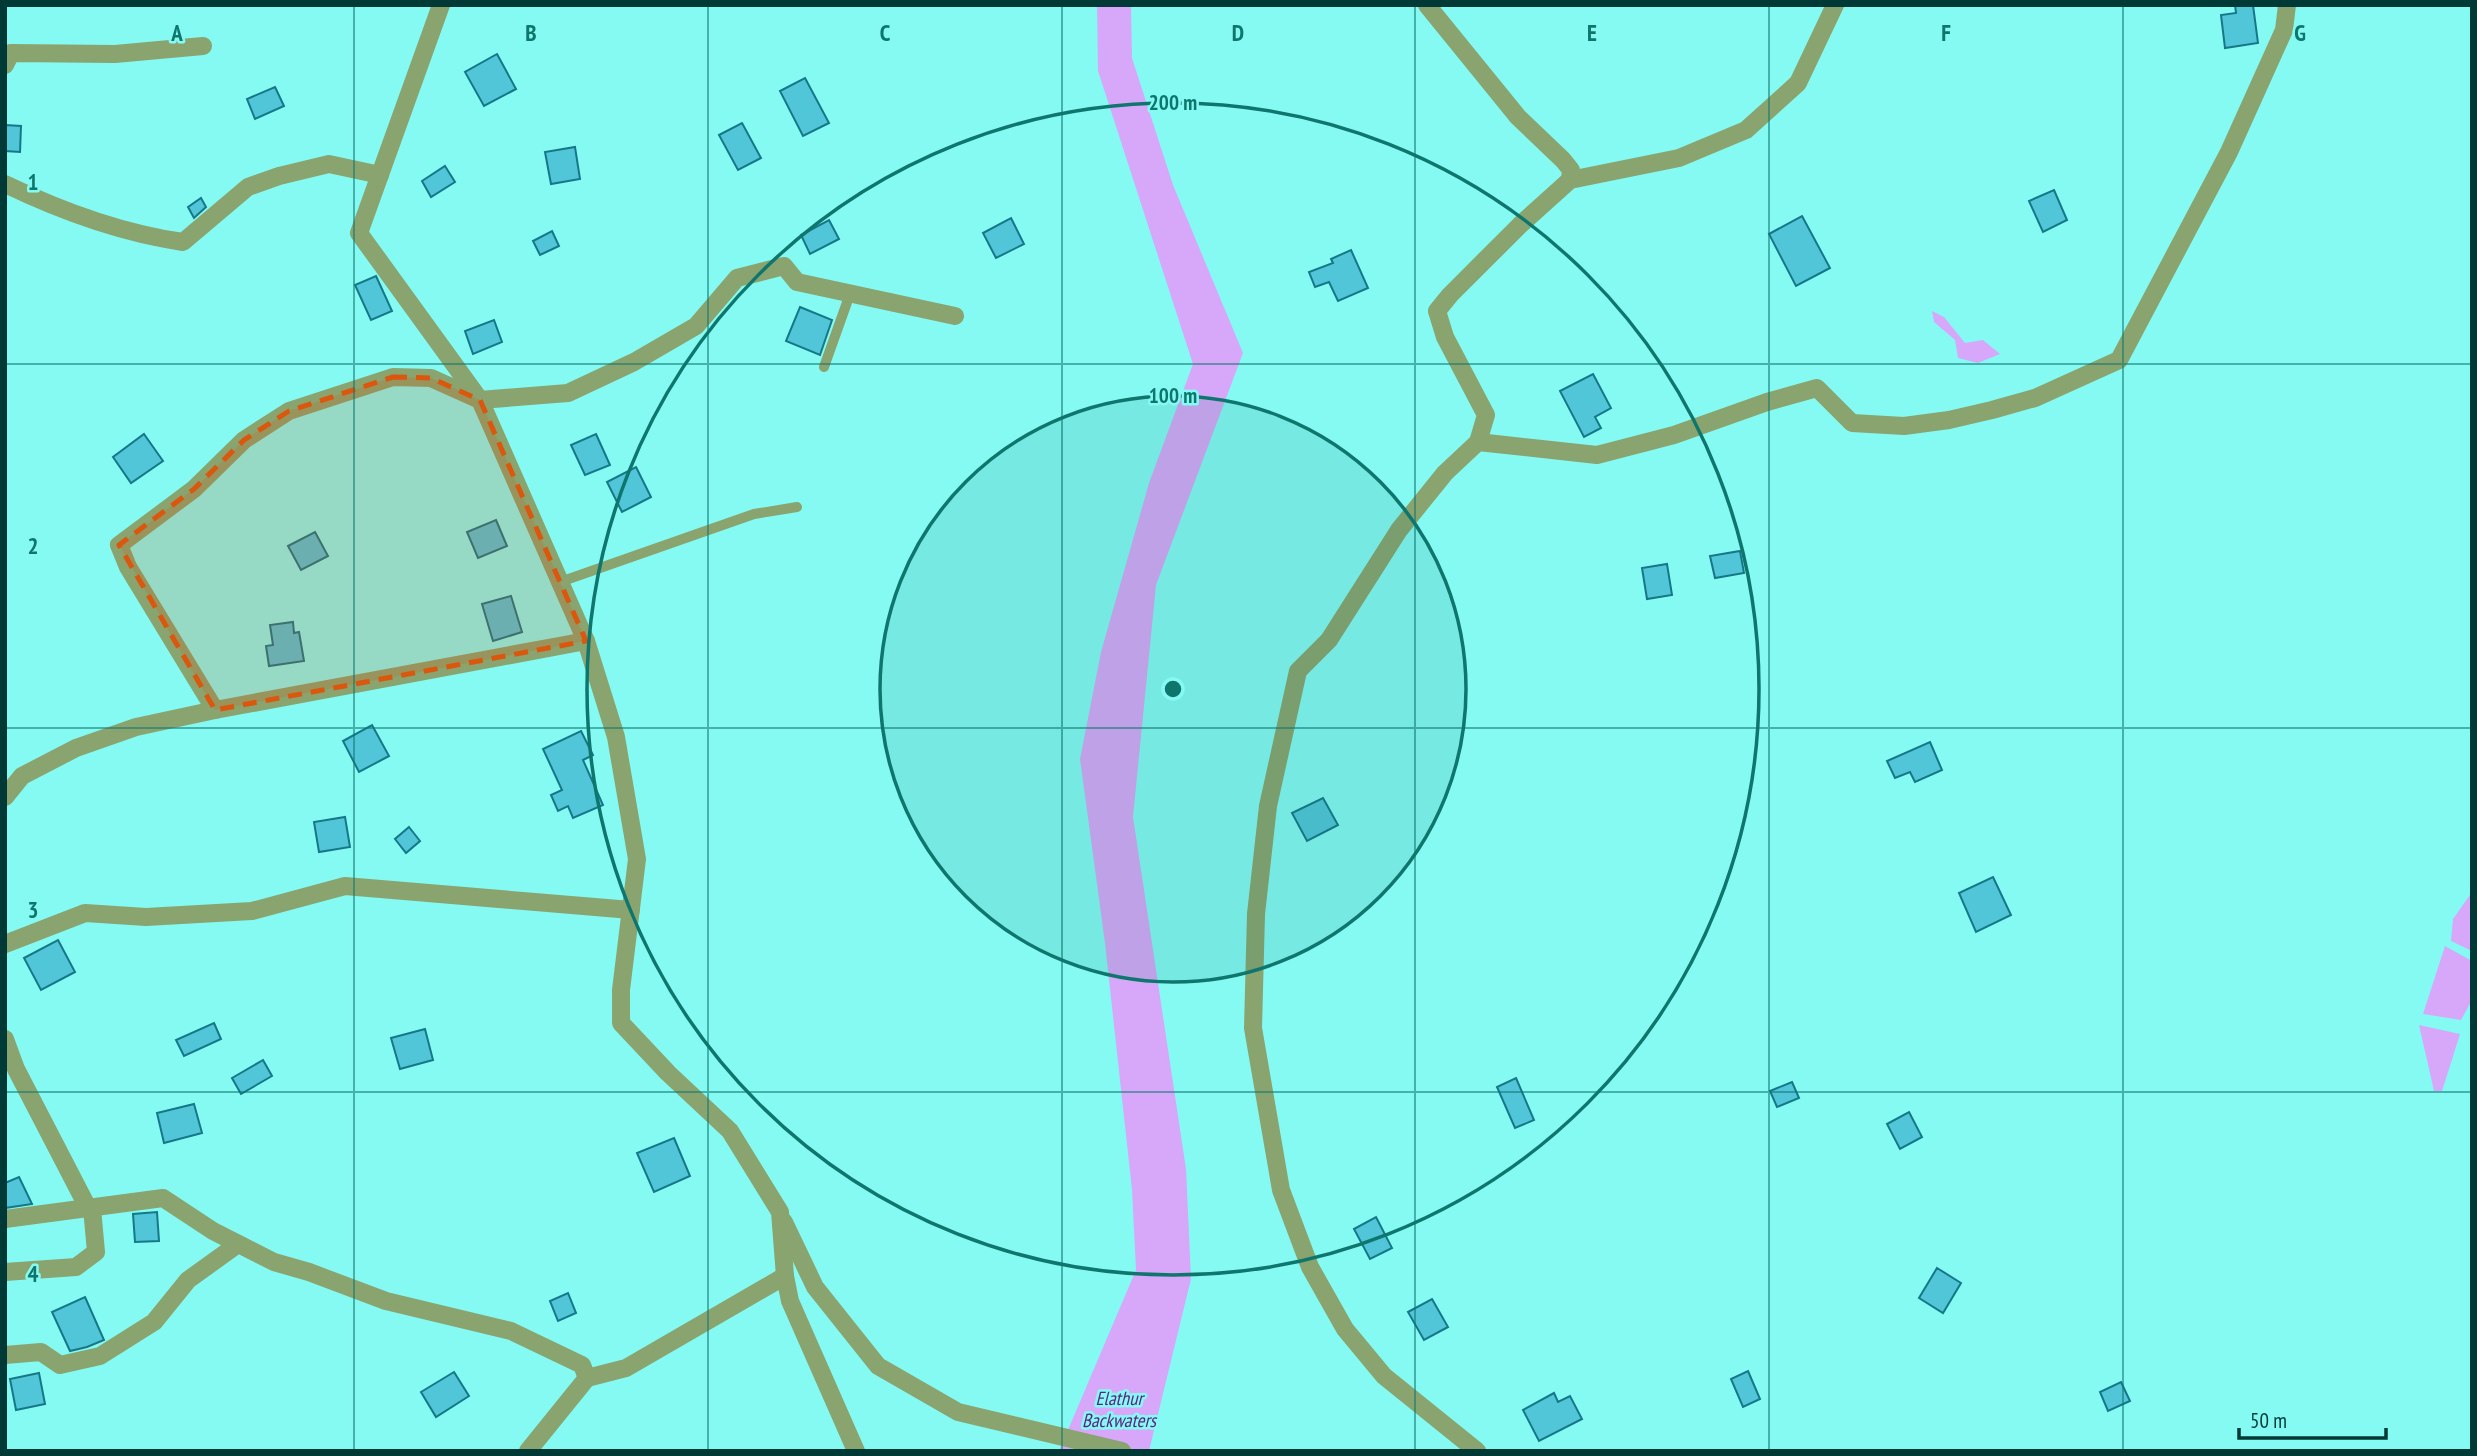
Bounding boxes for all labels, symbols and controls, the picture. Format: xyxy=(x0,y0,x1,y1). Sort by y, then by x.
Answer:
text: A xyxy=(170,18,183,47)
text: B xyxy=(525,18,537,47)
text: C xyxy=(880,18,891,47)
text: D xyxy=(1232,18,1244,47)
text: E xyxy=(1587,18,1597,47)
text: F xyxy=(1941,18,1951,47)
text: G xyxy=(2294,18,2306,47)
text: 200 m xyxy=(1149,89,1197,116)
text: 1 xyxy=(28,167,39,196)
text: 100 m xyxy=(1149,382,1197,409)
text: 2 xyxy=(28,531,39,560)
centre of rings xyxy=(1161,677,1185,701)
text: 3 xyxy=(28,895,39,924)
text: 4 xyxy=(28,1259,39,1288)
water label: Elathur Backwaters xyxy=(1082,1386,1158,1432)
scale bar xyxy=(2239,1396,2386,1440)
text: 50 m xyxy=(2250,1407,2287,1434)

